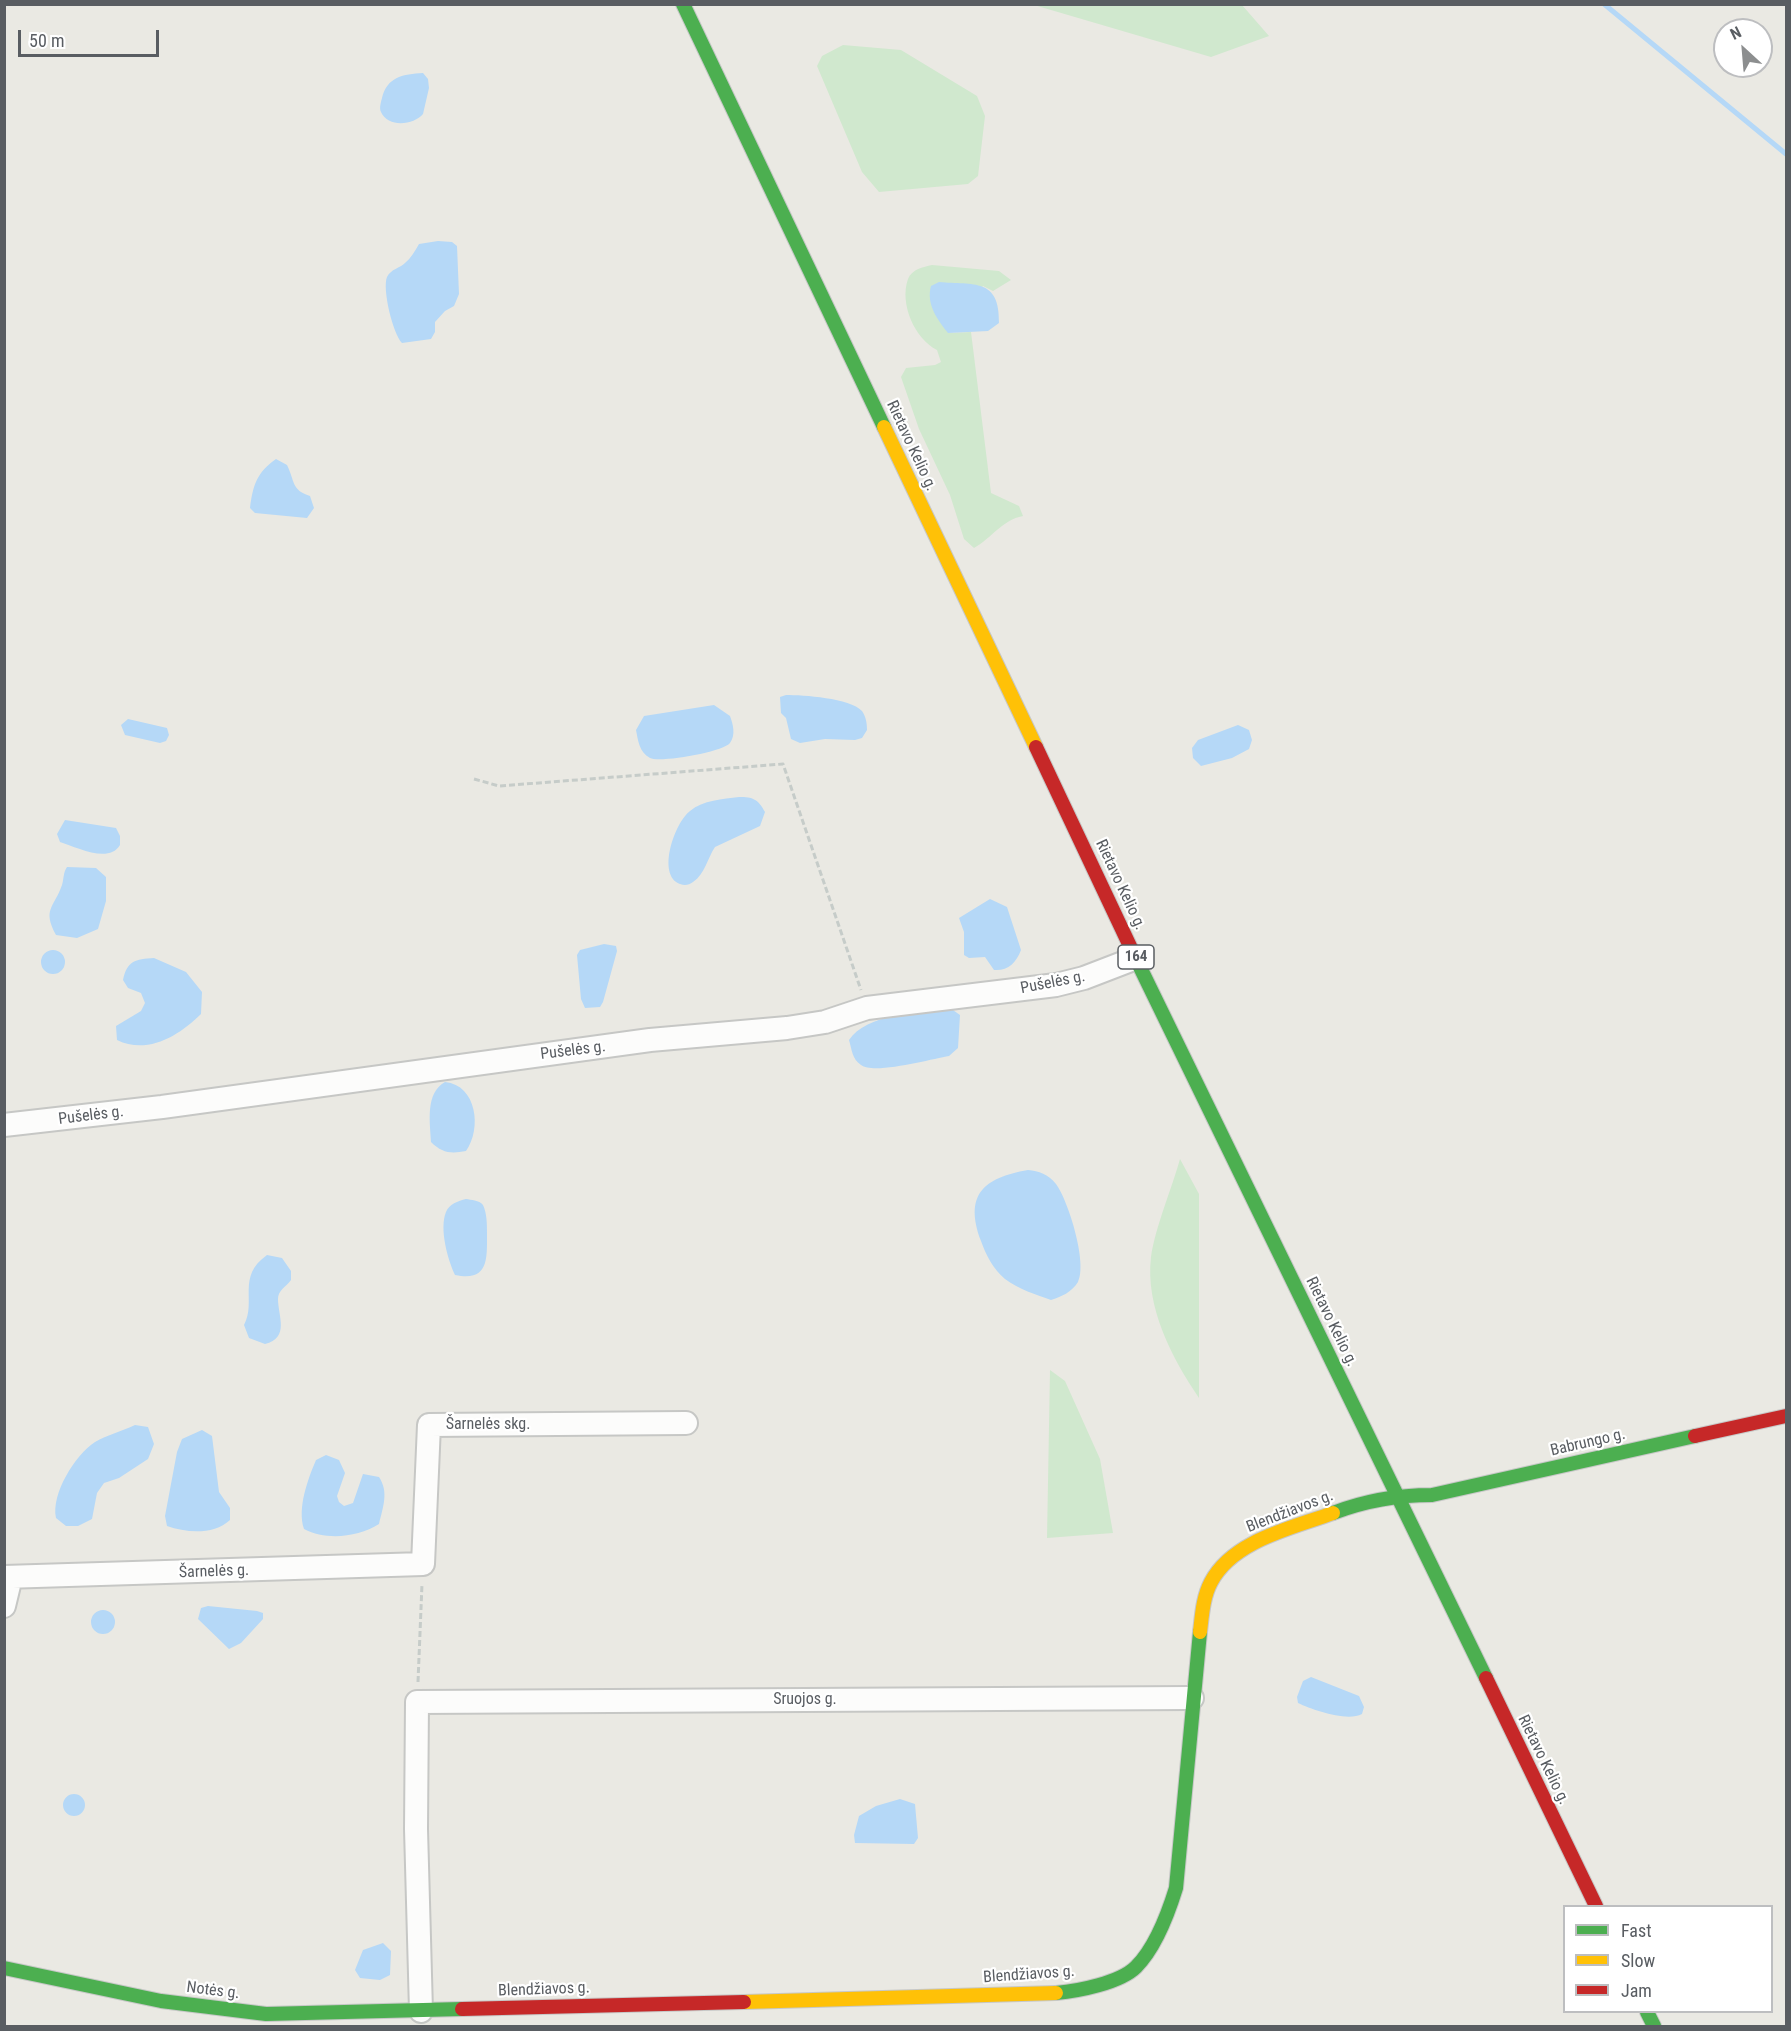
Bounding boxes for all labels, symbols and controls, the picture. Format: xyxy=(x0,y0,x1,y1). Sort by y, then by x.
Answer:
scale bar xyxy=(21,18,162,56)
north arrow xyxy=(1713,18,1773,78)
text: N xyxy=(1727,22,1744,44)
text: 50 m xyxy=(29,30,64,51)
street label: Rietavo Kelio g. xyxy=(882,398,940,494)
street label: Rietavo Kelio g. xyxy=(1091,837,1149,933)
road number: 164 xyxy=(1118,945,1154,969)
street label: Pušelės g. xyxy=(1019,967,1087,999)
street label: Pušelės g. xyxy=(539,1037,607,1065)
street label: Pušelės g. xyxy=(57,1102,125,1130)
street label: Rietavo Kelio g. xyxy=(1301,1274,1361,1370)
street label: Šarnelės skg. xyxy=(446,1415,530,1435)
street label: Babrungo g. xyxy=(1549,1425,1627,1461)
street label: Blendžiavos g. xyxy=(1244,1487,1336,1537)
street label: Šarnelės g. xyxy=(179,1561,249,1583)
street label: Sruojos g. xyxy=(773,1690,837,1710)
street label: Rietavo Kelio g. xyxy=(1513,1712,1573,1808)
legend xyxy=(1563,1905,1773,2013)
text: Fast xyxy=(1621,1920,1652,1941)
text: Slow xyxy=(1621,1950,1655,1971)
street label: Blendžiavos g. xyxy=(983,1962,1075,1988)
street label: Notės g. xyxy=(185,1978,241,2004)
street label: Blendžiavos g. xyxy=(498,1979,590,2001)
text: Jam xyxy=(1621,1980,1652,2001)

